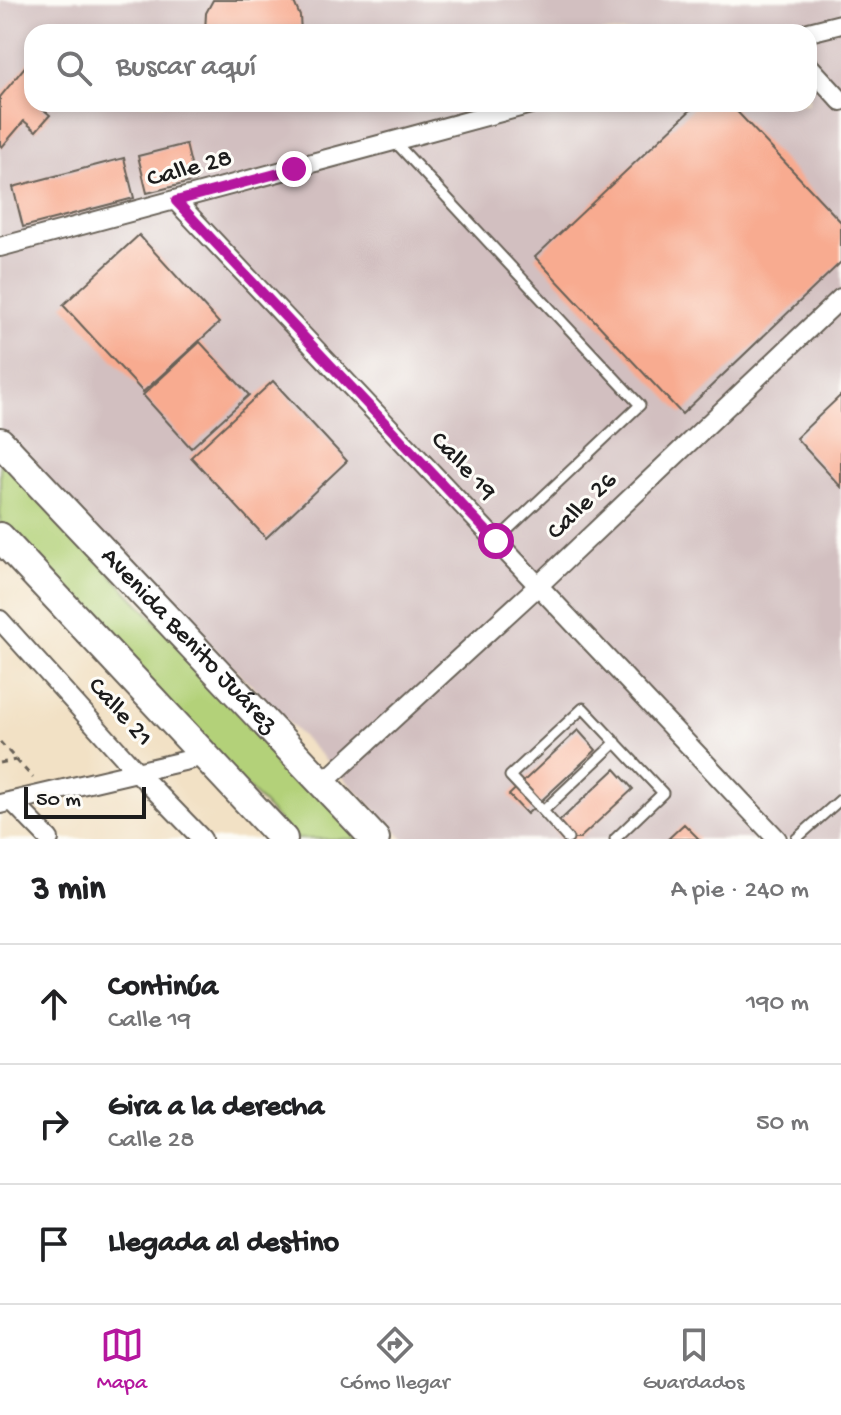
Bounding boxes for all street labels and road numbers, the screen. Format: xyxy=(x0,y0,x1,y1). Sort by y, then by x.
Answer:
street label: Calle 28 xyxy=(144,144,236,196)
street label: Calle 19 xyxy=(422,426,502,508)
street label: Calle 26 xyxy=(541,466,625,548)
street label: Avenida Benito Juárez xyxy=(93,542,284,741)
street label: Calle 21 xyxy=(80,672,158,754)

